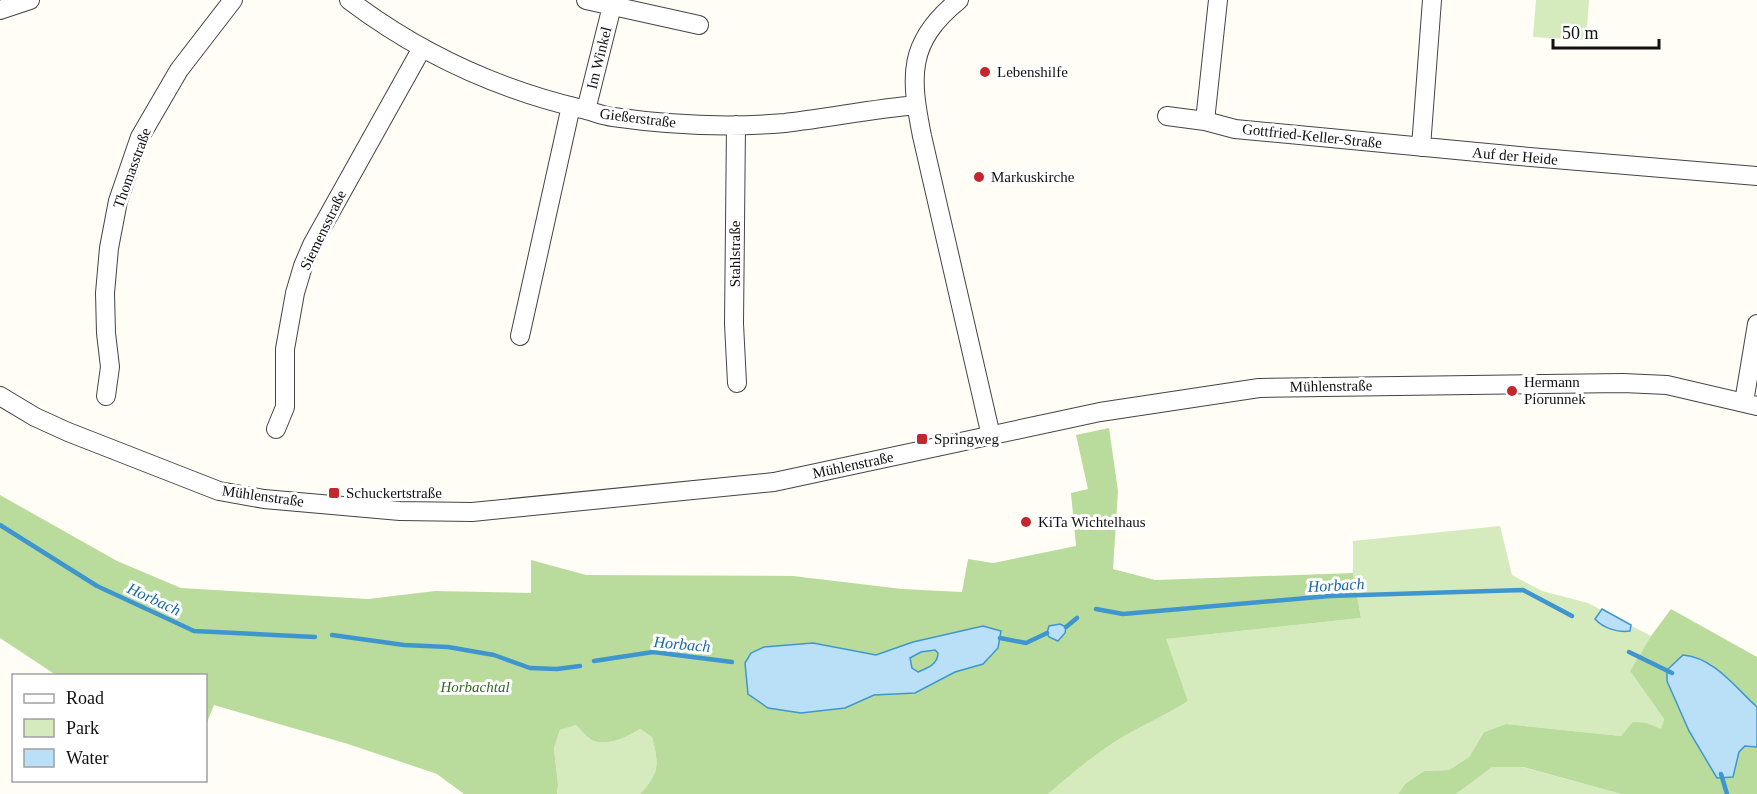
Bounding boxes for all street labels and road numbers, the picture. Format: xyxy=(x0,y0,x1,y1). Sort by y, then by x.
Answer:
street label: Im Winkel xyxy=(584,25,614,91)
street label: Gießerstraße xyxy=(599,105,677,131)
street label: Gottfried-Keller-Straße xyxy=(1241,121,1383,151)
street label: Thomasstraße xyxy=(110,125,154,210)
street label: Auf der Heide xyxy=(1472,144,1559,168)
street label: Siemensstraße xyxy=(297,187,349,272)
street label: Stahlstraße xyxy=(727,220,743,287)
street label: Mühlenstraße xyxy=(1290,377,1373,395)
street label: Mühlenstraße xyxy=(811,449,895,481)
street label: Mühlenstraße xyxy=(221,482,305,510)

